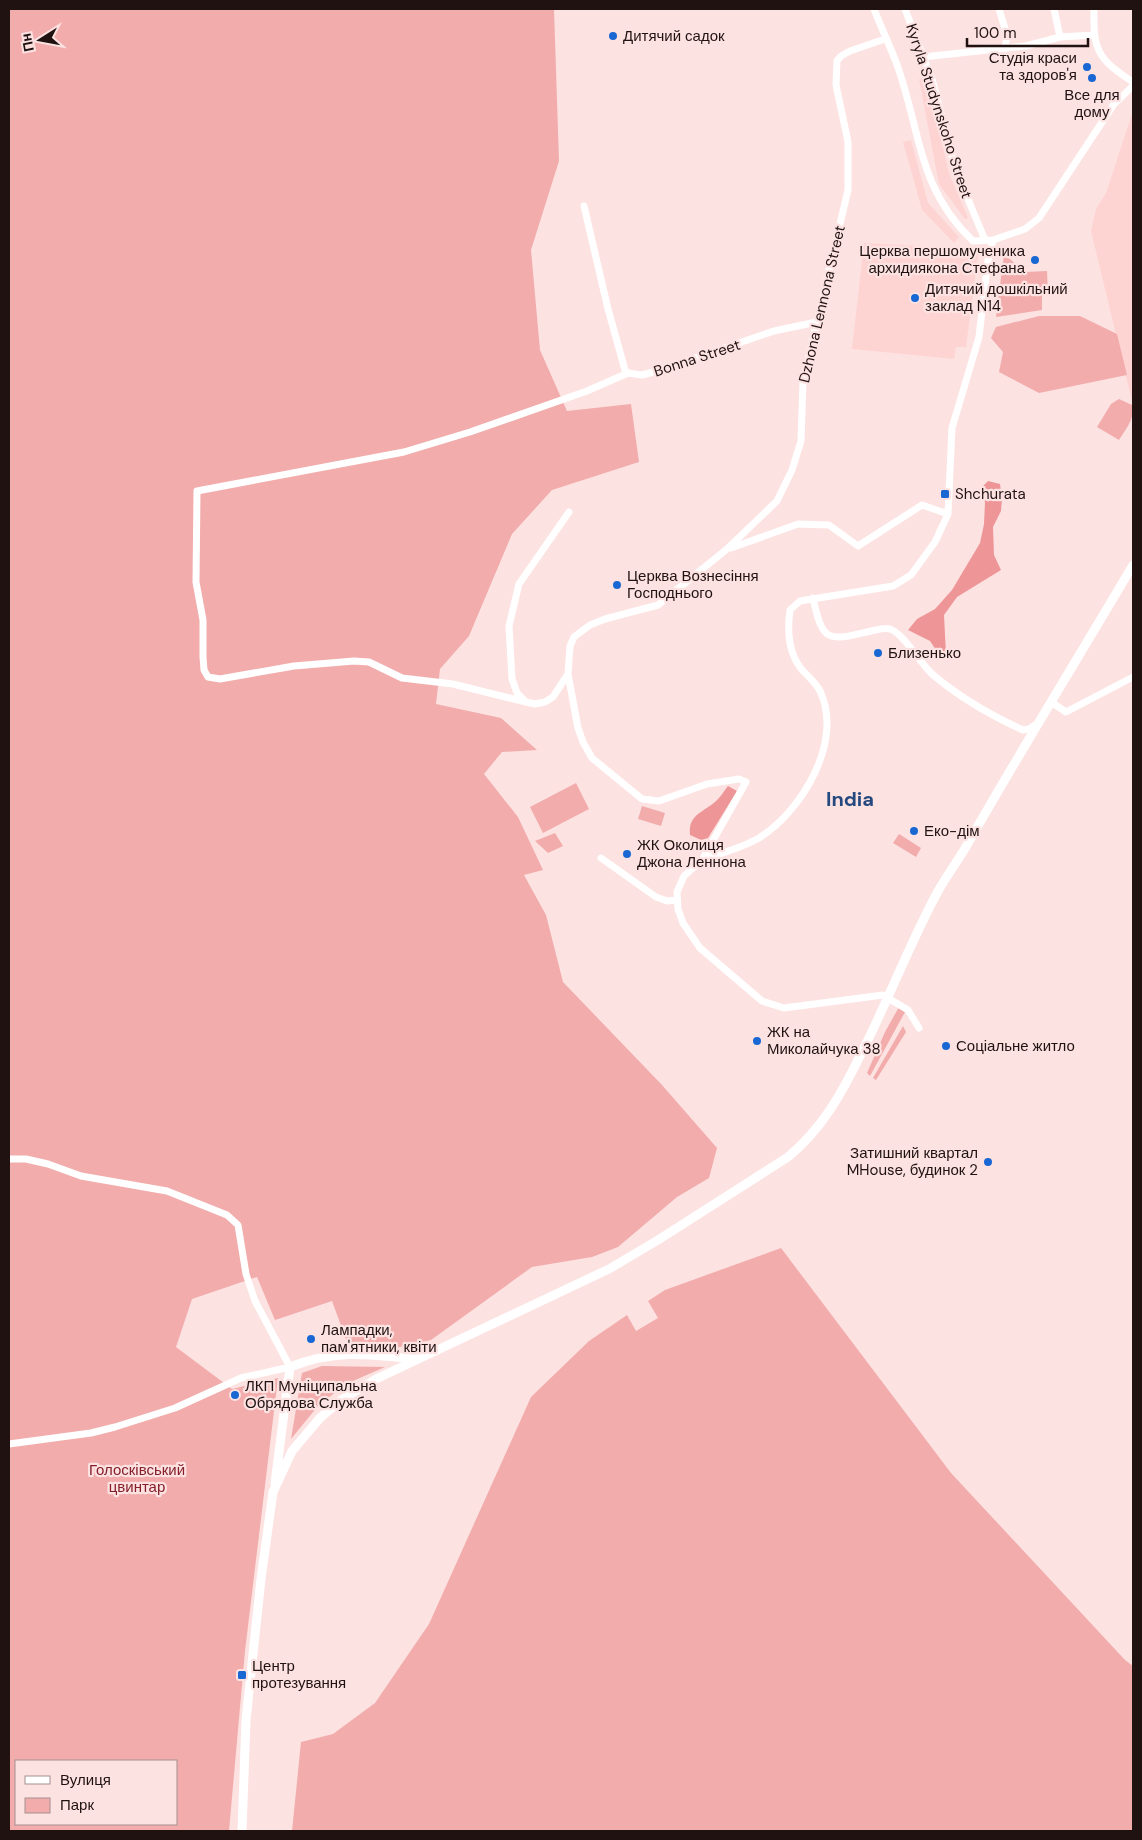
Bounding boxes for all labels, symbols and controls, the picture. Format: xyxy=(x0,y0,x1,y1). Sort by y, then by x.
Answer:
north arrow xyxy=(15,15,65,65)
scale bar xyxy=(967,15,1088,47)
street label: Kyryla Studynskoho Street xyxy=(901,21,977,201)
text: 100 m xyxy=(974,23,1017,43)
place label: Дитячий садок xyxy=(623,26,725,46)
marker: Дитячий садок xyxy=(607,30,619,42)
text: Пн xyxy=(17,32,38,53)
place label: Студія краси та здоров'я xyxy=(989,48,1077,85)
marker: Студія краси та здоров'я xyxy=(1081,61,1093,73)
marker: Все для дому xyxy=(1086,72,1098,84)
place label: Все для дому xyxy=(1064,85,1120,122)
street label: Dzhona Lennona Street xyxy=(794,223,850,385)
place label: Церква першомученика архидиякона Стефана xyxy=(859,241,1026,278)
marker: Церква першомученика архидиякона Стефана xyxy=(1029,254,1041,266)
place label: Дитячий дошкільний заклад N14 xyxy=(925,279,1068,316)
marker: Дитячий дошкільний заклад N14 xyxy=(909,292,921,304)
street label: Bonna Street xyxy=(651,335,743,381)
place label: Shchurata xyxy=(955,484,1026,504)
marker: Shchurata xyxy=(939,488,951,500)
place label: Церква Вознесіння Господнього xyxy=(627,566,759,603)
marker: Церква Вознесіння Господнього xyxy=(611,579,623,591)
place label: Близенько xyxy=(888,643,961,663)
marker: Близенько xyxy=(872,647,884,659)
district label: India xyxy=(826,786,874,812)
place label: Еко-дім xyxy=(924,821,980,841)
marker: Еко-дім xyxy=(908,825,920,837)
place label: ЖК Околиця Джона Леннона xyxy=(637,835,747,872)
marker: ЖК Околиця Джона Леннона xyxy=(621,848,633,860)
place label: ЖК на Миколайчука 38 xyxy=(767,1022,881,1059)
marker: ЖК на Миколайчука 38 xyxy=(751,1035,763,1047)
place label: Соціальне житло xyxy=(956,1036,1075,1056)
marker: Соціальне житло xyxy=(940,1040,952,1052)
place label: Затишний квартал MHouse, будинок 2 xyxy=(847,1143,978,1180)
marker: Затишний квартал MHouse, будинок 2 xyxy=(982,1156,994,1168)
place label: Лампадки, пам'ятники, квіти xyxy=(321,1320,437,1357)
marker: Лампадки, пам'ятники, квіти xyxy=(305,1333,317,1345)
place label: ЛКП Муніципальна Обрядова Служба xyxy=(245,1376,377,1413)
marker: ЛКП Муніципальна Обрядова Служба xyxy=(229,1389,241,1401)
park label: Голосківський цвинтар xyxy=(89,1460,185,1497)
place label: Центр протезування xyxy=(252,1656,346,1693)
marker: Центр протезування xyxy=(236,1669,248,1681)
legend xyxy=(15,1760,178,1825)
text: Вулиця xyxy=(60,1770,111,1790)
text: Парк xyxy=(60,1795,94,1815)

